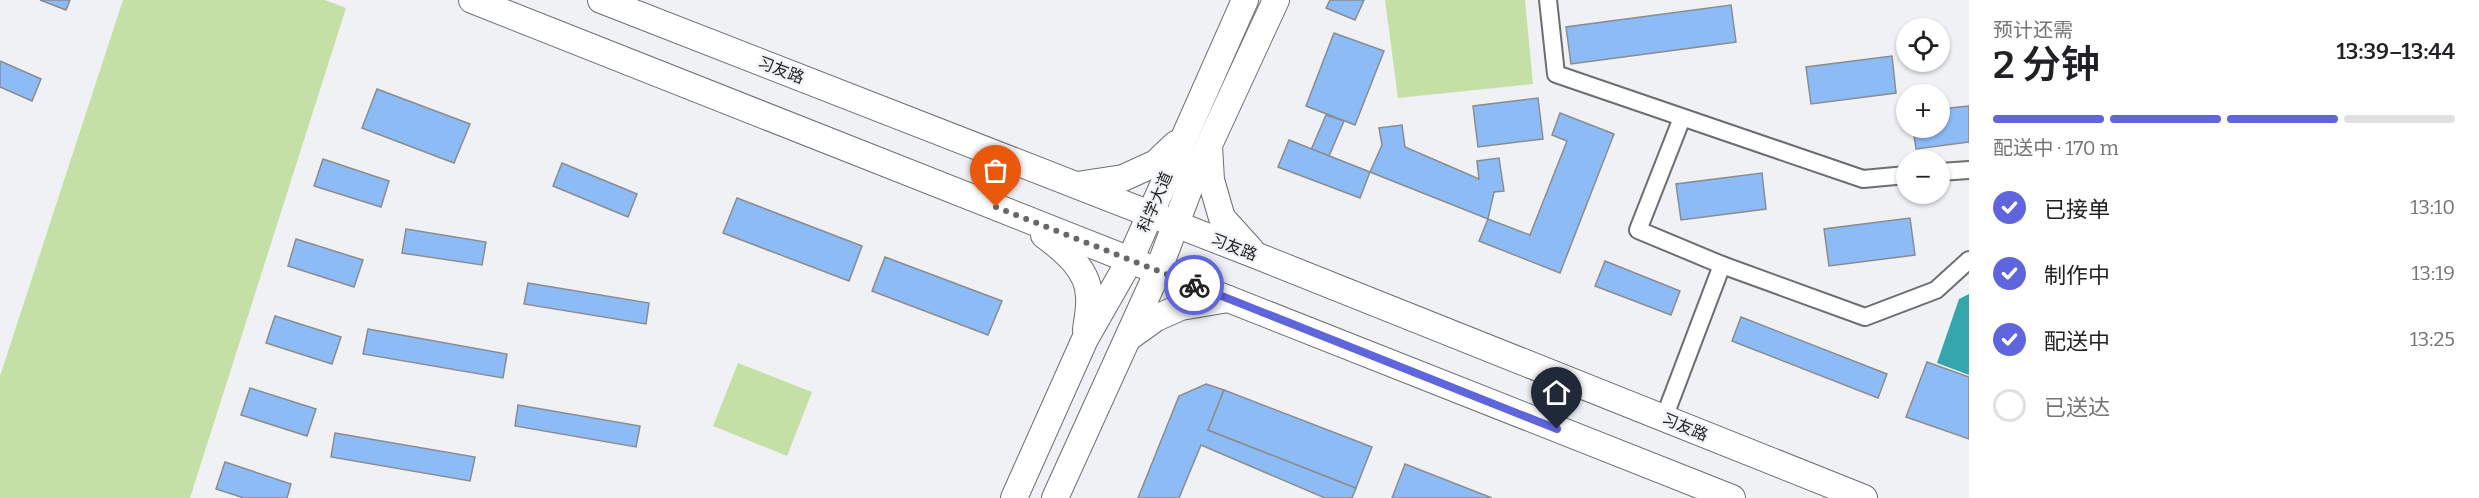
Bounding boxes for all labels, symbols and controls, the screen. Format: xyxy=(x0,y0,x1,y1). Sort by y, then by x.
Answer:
map controls xyxy=(1896,18,1950,204)
button: locate xyxy=(1896,18,1950,72)
text: 预计还需 xyxy=(1993,18,2073,42)
text: 13:39–13:44 xyxy=(2337,38,2455,65)
text: 2 分钟 xyxy=(1993,42,2100,88)
street label: 习友路 xyxy=(755,53,807,87)
button: + xyxy=(1896,84,1950,138)
text: 配送中 · 170 m xyxy=(1993,136,2119,160)
pin xyxy=(970,145,1021,207)
button: − xyxy=(1896,150,1950,204)
icon: bag xyxy=(979,154,1012,187)
street label: 科学大道 xyxy=(1134,169,1176,235)
icon: check xyxy=(1993,191,2026,224)
text: 13:10 xyxy=(2410,195,2455,219)
text: 已接单 xyxy=(2044,196,2110,223)
street label: 习友路 xyxy=(1208,230,1260,264)
courier xyxy=(1164,255,1224,315)
icon: check xyxy=(1993,257,2026,290)
text: 13:19 xyxy=(2411,261,2455,285)
text: 制作中 xyxy=(2044,262,2110,289)
icon: bike xyxy=(1178,269,1211,302)
icon: check xyxy=(1993,323,2026,356)
text: 13:25 xyxy=(2410,327,2455,351)
text: 配送中 xyxy=(2044,328,2110,355)
pin xyxy=(1531,367,1582,429)
icon: home xyxy=(1540,376,1573,409)
text: 已送达 xyxy=(2044,394,2110,421)
street label: 习友路 xyxy=(1659,409,1711,445)

